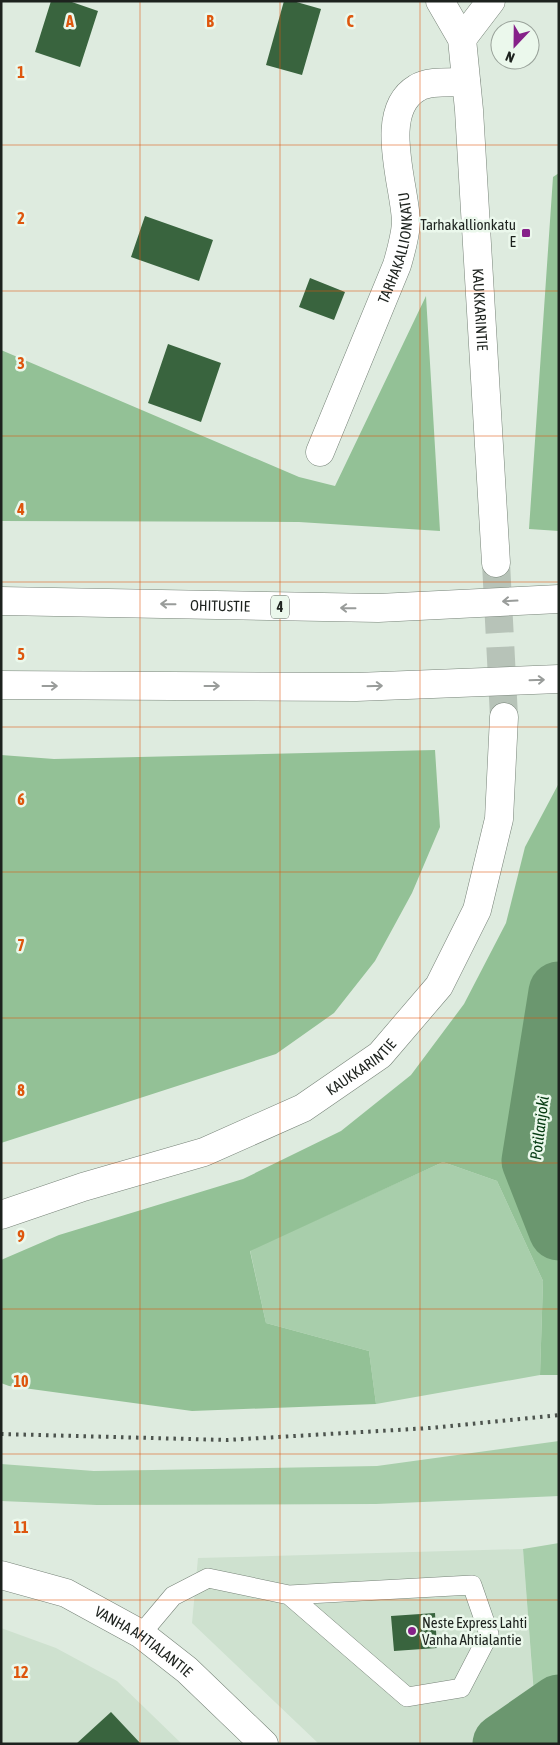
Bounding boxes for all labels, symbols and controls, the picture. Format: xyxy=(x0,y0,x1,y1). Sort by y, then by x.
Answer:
text: A xyxy=(65,12,74,30)
text: B xyxy=(206,12,214,30)
text: C xyxy=(346,12,354,30)
north arrow xyxy=(490,20,540,70)
text: N xyxy=(503,48,517,66)
text: 1 xyxy=(17,63,25,81)
street label: TARHAKALLIONKATU xyxy=(374,191,415,306)
text: 2 xyxy=(17,209,25,227)
place label: Tarhakallionkatu E xyxy=(420,216,517,250)
marker: Tarhakallionkatu E xyxy=(520,227,532,239)
street label: KAUKKARINTIE xyxy=(470,268,492,352)
text: 3 xyxy=(17,354,25,372)
text: 4 xyxy=(16,500,25,518)
street label: OHITUSTIE xyxy=(190,596,251,614)
road number: 4 xyxy=(271,596,289,618)
one-way arrow xyxy=(502,597,518,606)
one-way arrow xyxy=(160,600,176,609)
one-way arrow xyxy=(340,603,356,613)
text: 5 xyxy=(17,645,25,663)
one-way arrow xyxy=(529,676,545,685)
one-way arrow xyxy=(42,681,58,691)
one-way arrow xyxy=(204,681,220,691)
one-way arrow xyxy=(366,681,383,691)
text: 6 xyxy=(17,790,25,808)
text: 7 xyxy=(17,936,25,954)
street label: KAUKKARINTIE xyxy=(323,1035,399,1098)
text: 8 xyxy=(17,1081,25,1099)
water label: Potilanjoki xyxy=(526,1095,553,1161)
text: 9 xyxy=(17,1227,25,1245)
text: 10 xyxy=(13,1372,29,1390)
text: 11 xyxy=(13,1518,29,1536)
street label: VANHA AHTIALANTIE xyxy=(92,1602,197,1680)
place label: Neste Express Lahti Vanha Ahtialantie xyxy=(422,1614,527,1648)
marker: Neste Express Lahti Vanha Ahtialantie xyxy=(406,1625,418,1637)
text: 12 xyxy=(13,1663,29,1681)

